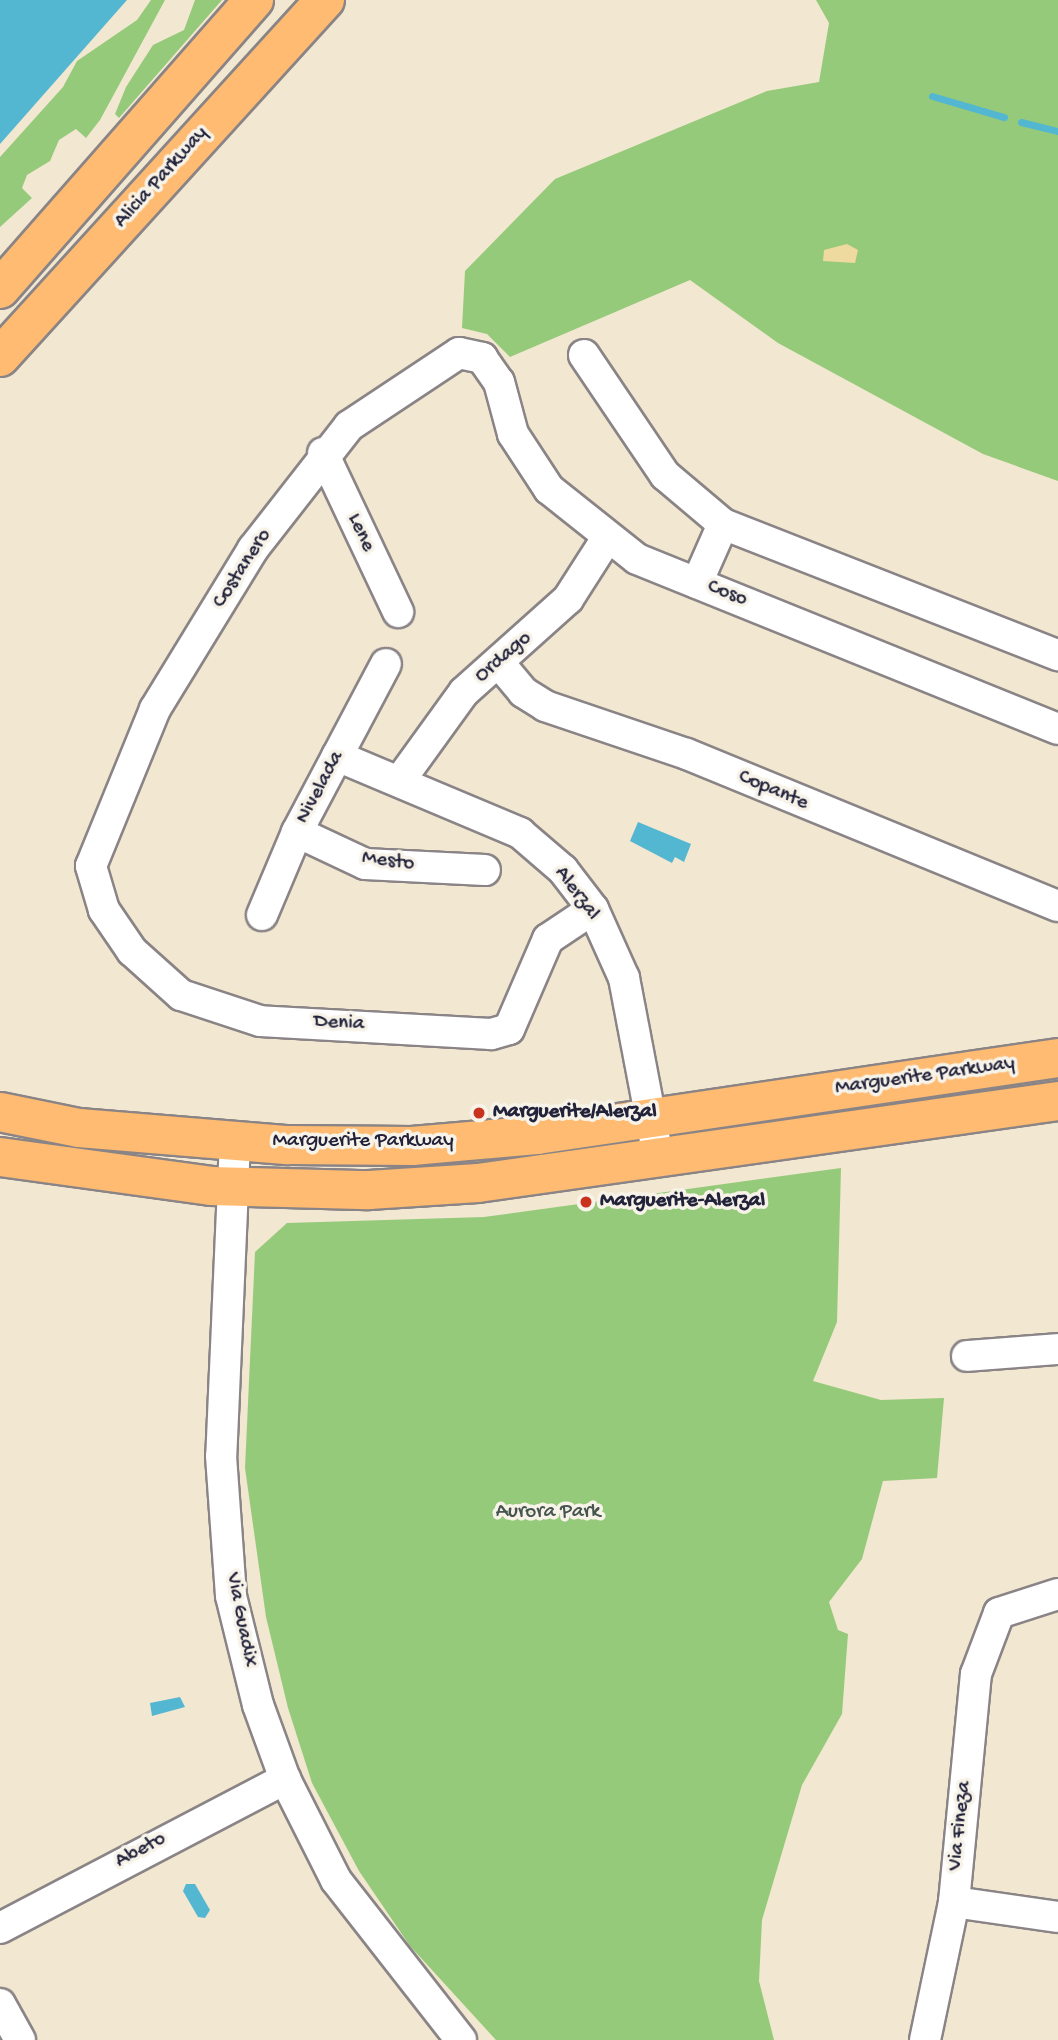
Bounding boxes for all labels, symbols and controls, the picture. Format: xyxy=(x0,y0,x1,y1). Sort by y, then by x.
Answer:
street label: Alicia Parkway xyxy=(110,122,214,234)
street label: Lene xyxy=(340,510,380,556)
street label: Costanero xyxy=(208,525,278,613)
street label: Coso xyxy=(703,575,751,613)
street label: Ordago xyxy=(470,627,538,689)
street label: Nivelada xyxy=(291,747,351,829)
street label: Copante xyxy=(734,765,812,817)
street label: Mesto xyxy=(360,846,416,878)
street label: Alerzal xyxy=(548,862,604,926)
street label: Denia xyxy=(313,1010,365,1038)
street label: Marguerite Parkway xyxy=(834,1052,1016,1102)
place label: Marguerite/Alerzal xyxy=(493,1100,657,1126)
marker: Marguerite/Alerzal xyxy=(471,1105,487,1121)
street label: Marguerite Parkway xyxy=(273,1129,453,1155)
place label: Marguerite-Alerzal xyxy=(600,1189,765,1215)
marker: Marguerite-Alerzal xyxy=(578,1194,594,1210)
park label: Aurora Park xyxy=(496,1500,600,1526)
street label: Via Guadix xyxy=(219,1571,261,1669)
street label: Via Fineza xyxy=(944,1780,978,1872)
street label: Abeto xyxy=(111,1827,171,1875)

